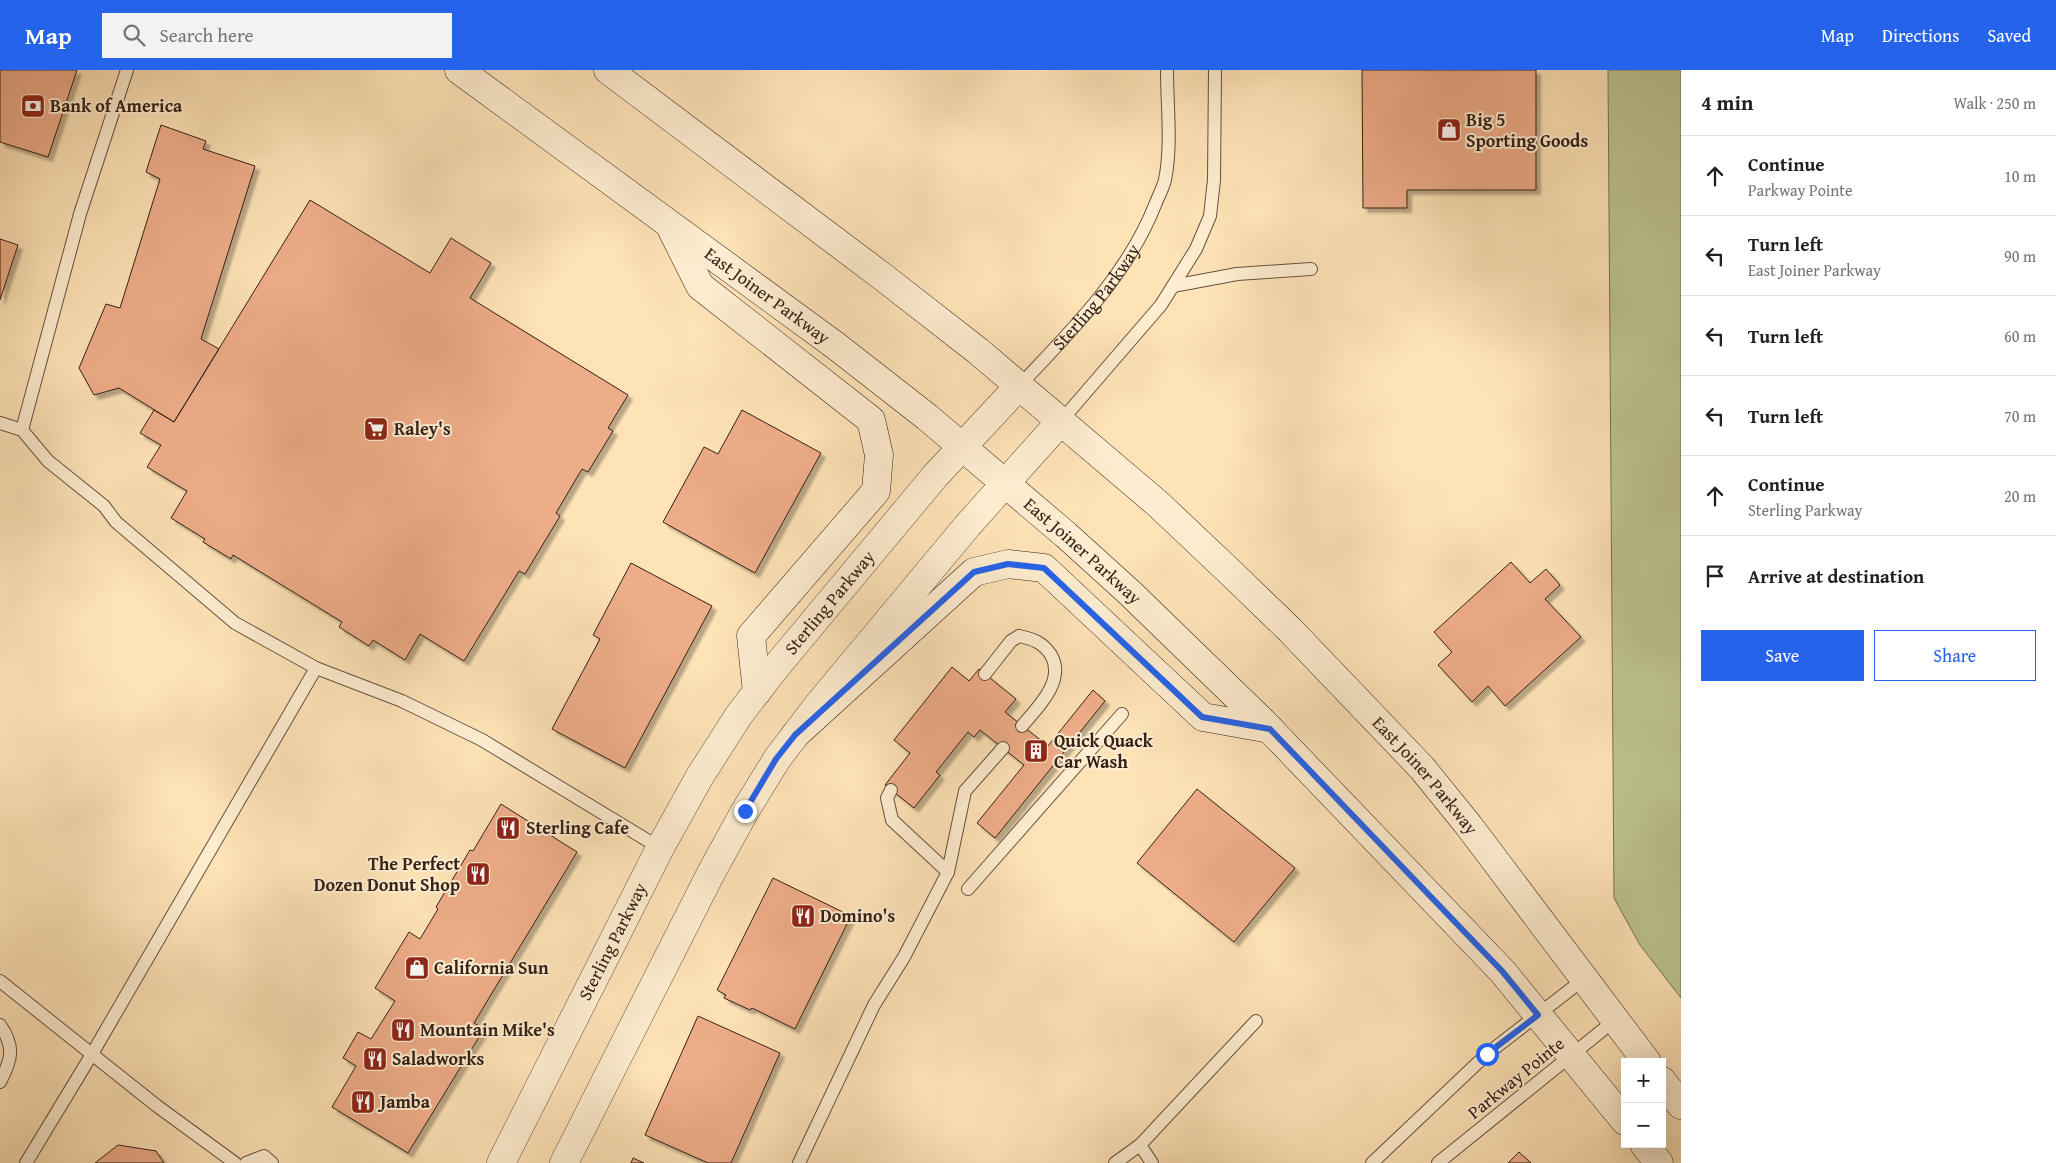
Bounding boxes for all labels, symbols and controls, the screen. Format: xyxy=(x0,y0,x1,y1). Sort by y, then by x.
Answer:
search box xyxy=(102,13,452,58)
text: Map xyxy=(25,18,72,53)
icon: search xyxy=(120,21,148,49)
text: Search here xyxy=(160,21,253,49)
text: Map xyxy=(1821,22,1854,49)
text: Directions xyxy=(1882,22,1959,49)
text: Saved xyxy=(1987,22,2031,49)
text: 4 min xyxy=(1701,87,1753,118)
text: Walk · 250 m xyxy=(1953,91,2036,115)
place label: Bank of America xyxy=(50,92,183,119)
bank icon: Bank of America xyxy=(20,93,46,119)
place label: Big 5 Sporting Goods xyxy=(1466,106,1588,154)
shop icon: Big 5 Sporting Goods xyxy=(1436,117,1462,143)
text: Continue xyxy=(1748,150,1825,178)
icon: ahead xyxy=(1701,162,1729,190)
text: 10 m xyxy=(2004,164,2036,188)
text: Parkway Pointe xyxy=(1748,178,1852,202)
text: Turn left xyxy=(1748,230,1823,258)
street label: Sterling Parkway xyxy=(1046,239,1146,356)
street label: East Joiner Parkway xyxy=(699,240,836,350)
icon: left xyxy=(1701,242,1729,270)
text: 90 m xyxy=(2004,244,2036,268)
text: East Joiner Parkway xyxy=(1748,258,1881,282)
icon: left xyxy=(1701,322,1729,350)
text: Turn left xyxy=(1748,322,1823,350)
text: 60 m xyxy=(2004,324,2036,348)
icon: left xyxy=(1701,402,1729,430)
text: Turn left xyxy=(1748,402,1823,430)
text: 70 m xyxy=(2004,404,2036,428)
place label: Raley's xyxy=(394,415,451,442)
supermarket icon: Raley's xyxy=(363,416,389,442)
text: Continue xyxy=(1748,470,1825,498)
icon: ahead xyxy=(1701,482,1729,510)
text: 20 m xyxy=(2004,484,2036,508)
street label: East Joiner Parkway xyxy=(1018,491,1148,610)
text: Sterling Parkway xyxy=(1748,498,1863,522)
street label: Sterling Parkway xyxy=(778,544,881,660)
icon: arrive xyxy=(1701,562,1729,590)
text: Arrive at destination xyxy=(1748,562,1924,590)
button: Save xyxy=(1701,630,1864,681)
button: Share xyxy=(1874,630,2036,681)
street label: East Joiner Parkway xyxy=(1366,710,1485,840)
place label: Quick Quack Car Wash xyxy=(1054,727,1153,775)
building icon: Quick Quack Car Wash xyxy=(1023,738,1049,764)
route end xyxy=(734,800,757,823)
place label: Sterling Cafe xyxy=(526,814,629,841)
restaurant icon: Sterling Cafe xyxy=(495,815,521,841)
place label: The Perfect Dozen Donut Shop xyxy=(314,850,460,898)
restaurant icon: The Perfect Dozen Donut Shop xyxy=(465,861,491,887)
street label: Sterling Parkway xyxy=(571,878,653,1005)
place label: Domino's xyxy=(820,902,896,929)
restaurant icon: Domino's xyxy=(790,903,816,929)
place label: California Sun xyxy=(434,954,549,981)
shop icon: California Sun xyxy=(404,955,430,981)
place label: Mountain Mike's xyxy=(420,1016,555,1043)
restaurant icon: Mountain Mike's xyxy=(390,1017,416,1043)
street label: Parkway Pointe xyxy=(1462,1030,1570,1125)
route start xyxy=(1476,1043,1499,1066)
place label: Saladworks xyxy=(392,1045,485,1072)
restaurant icon: Saladworks xyxy=(362,1046,388,1072)
map controls xyxy=(1621,1058,1666,1148)
button: + xyxy=(1621,1058,1666,1103)
place label: Jamba xyxy=(377,1088,431,1115)
restaurant icon: Jamba xyxy=(350,1089,376,1115)
button: − xyxy=(1621,1103,1666,1148)

